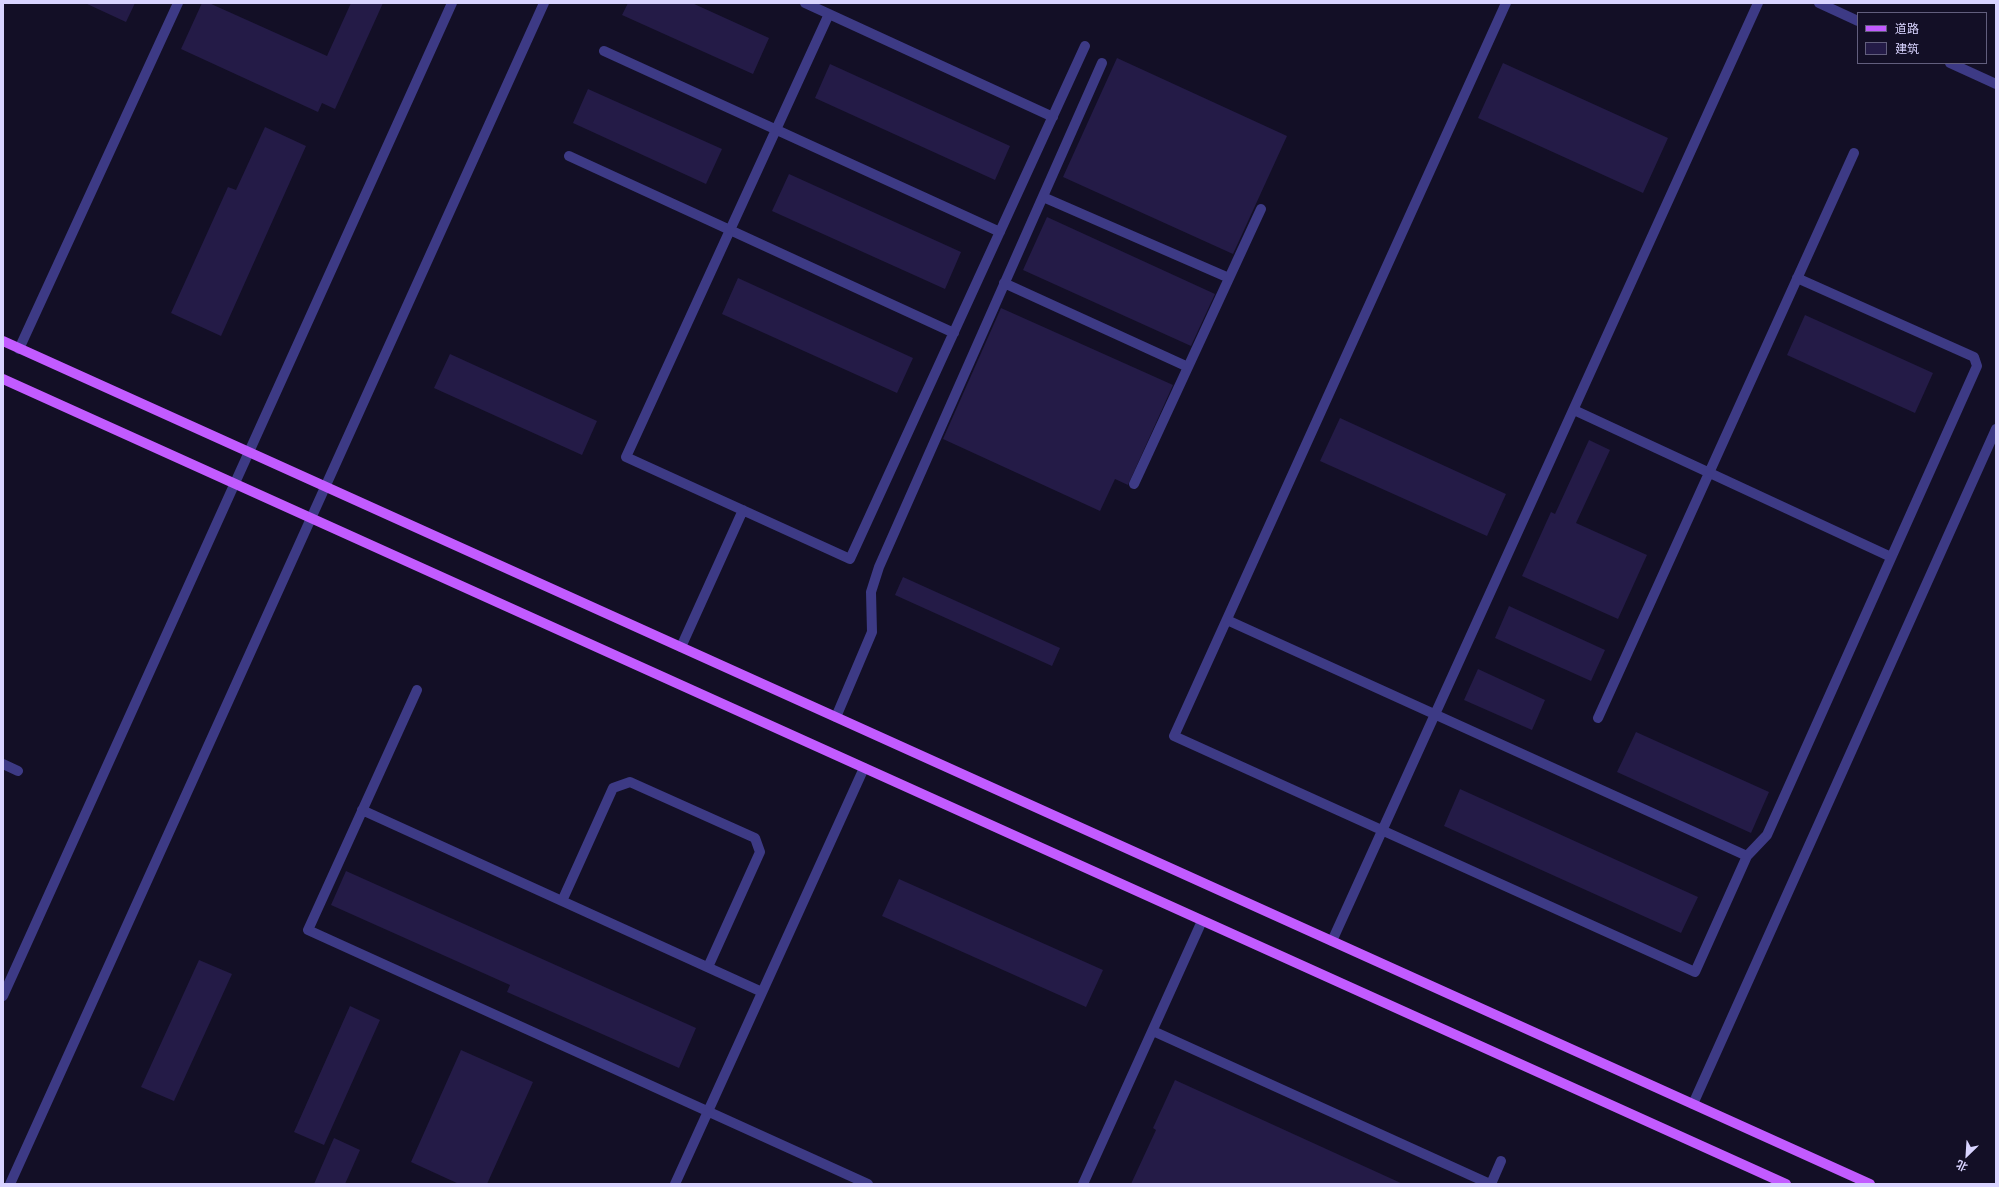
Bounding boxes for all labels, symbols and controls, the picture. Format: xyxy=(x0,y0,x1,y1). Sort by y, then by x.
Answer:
legend xyxy=(1857,12,1987,64)
text: 道路 xyxy=(1895,20,1919,37)
text: 建筑 xyxy=(1895,40,1919,57)
north arrow xyxy=(1947,1135,1987,1175)
text: 北 xyxy=(1954,1156,1970,1175)

